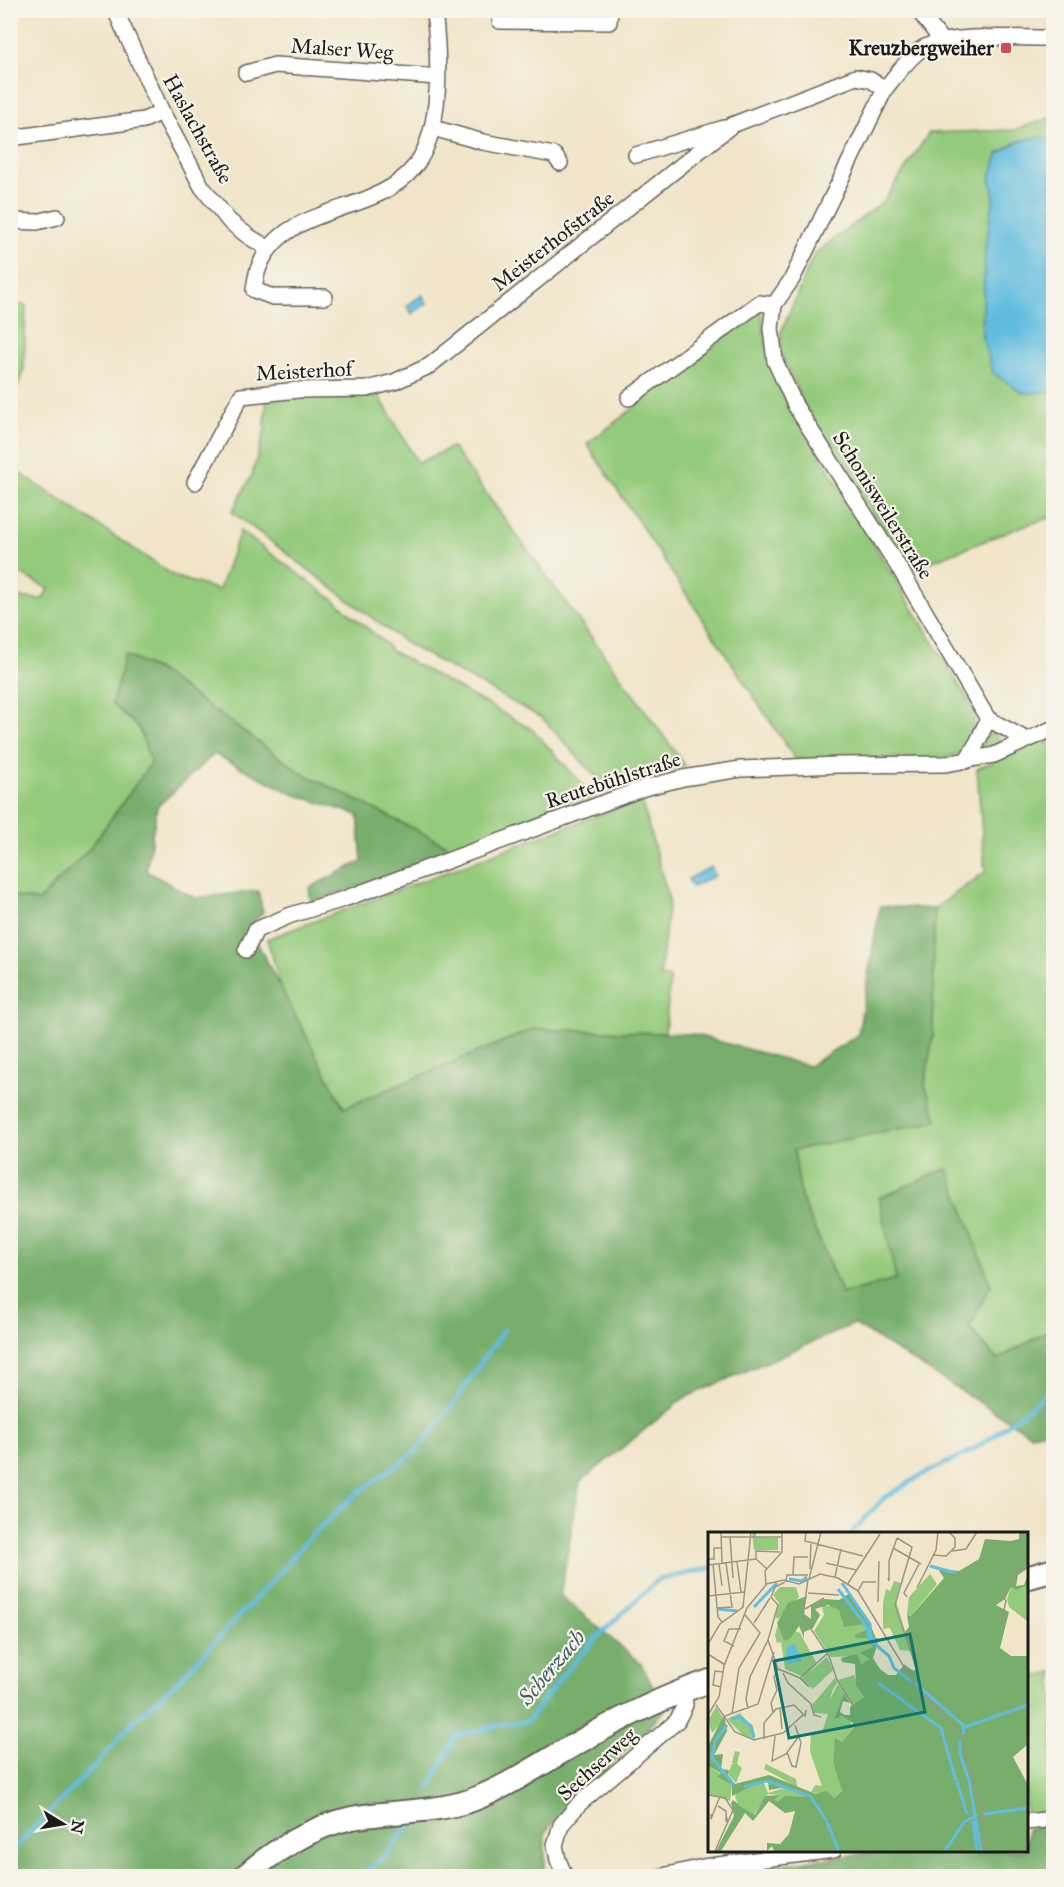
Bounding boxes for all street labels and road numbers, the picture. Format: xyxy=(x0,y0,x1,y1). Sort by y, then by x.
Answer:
street label: Malser Weg xyxy=(290,32,394,66)
street label: Haslachstraße xyxy=(157,70,239,189)
street label: Meisterhofstraße xyxy=(487,185,620,297)
street label: Meisterhof xyxy=(255,355,356,387)
street label: Schonisweilerstraße xyxy=(827,426,939,584)
street label: Reutebühlstraße xyxy=(542,746,684,814)
street label: Sechserweg xyxy=(552,1721,642,1806)

